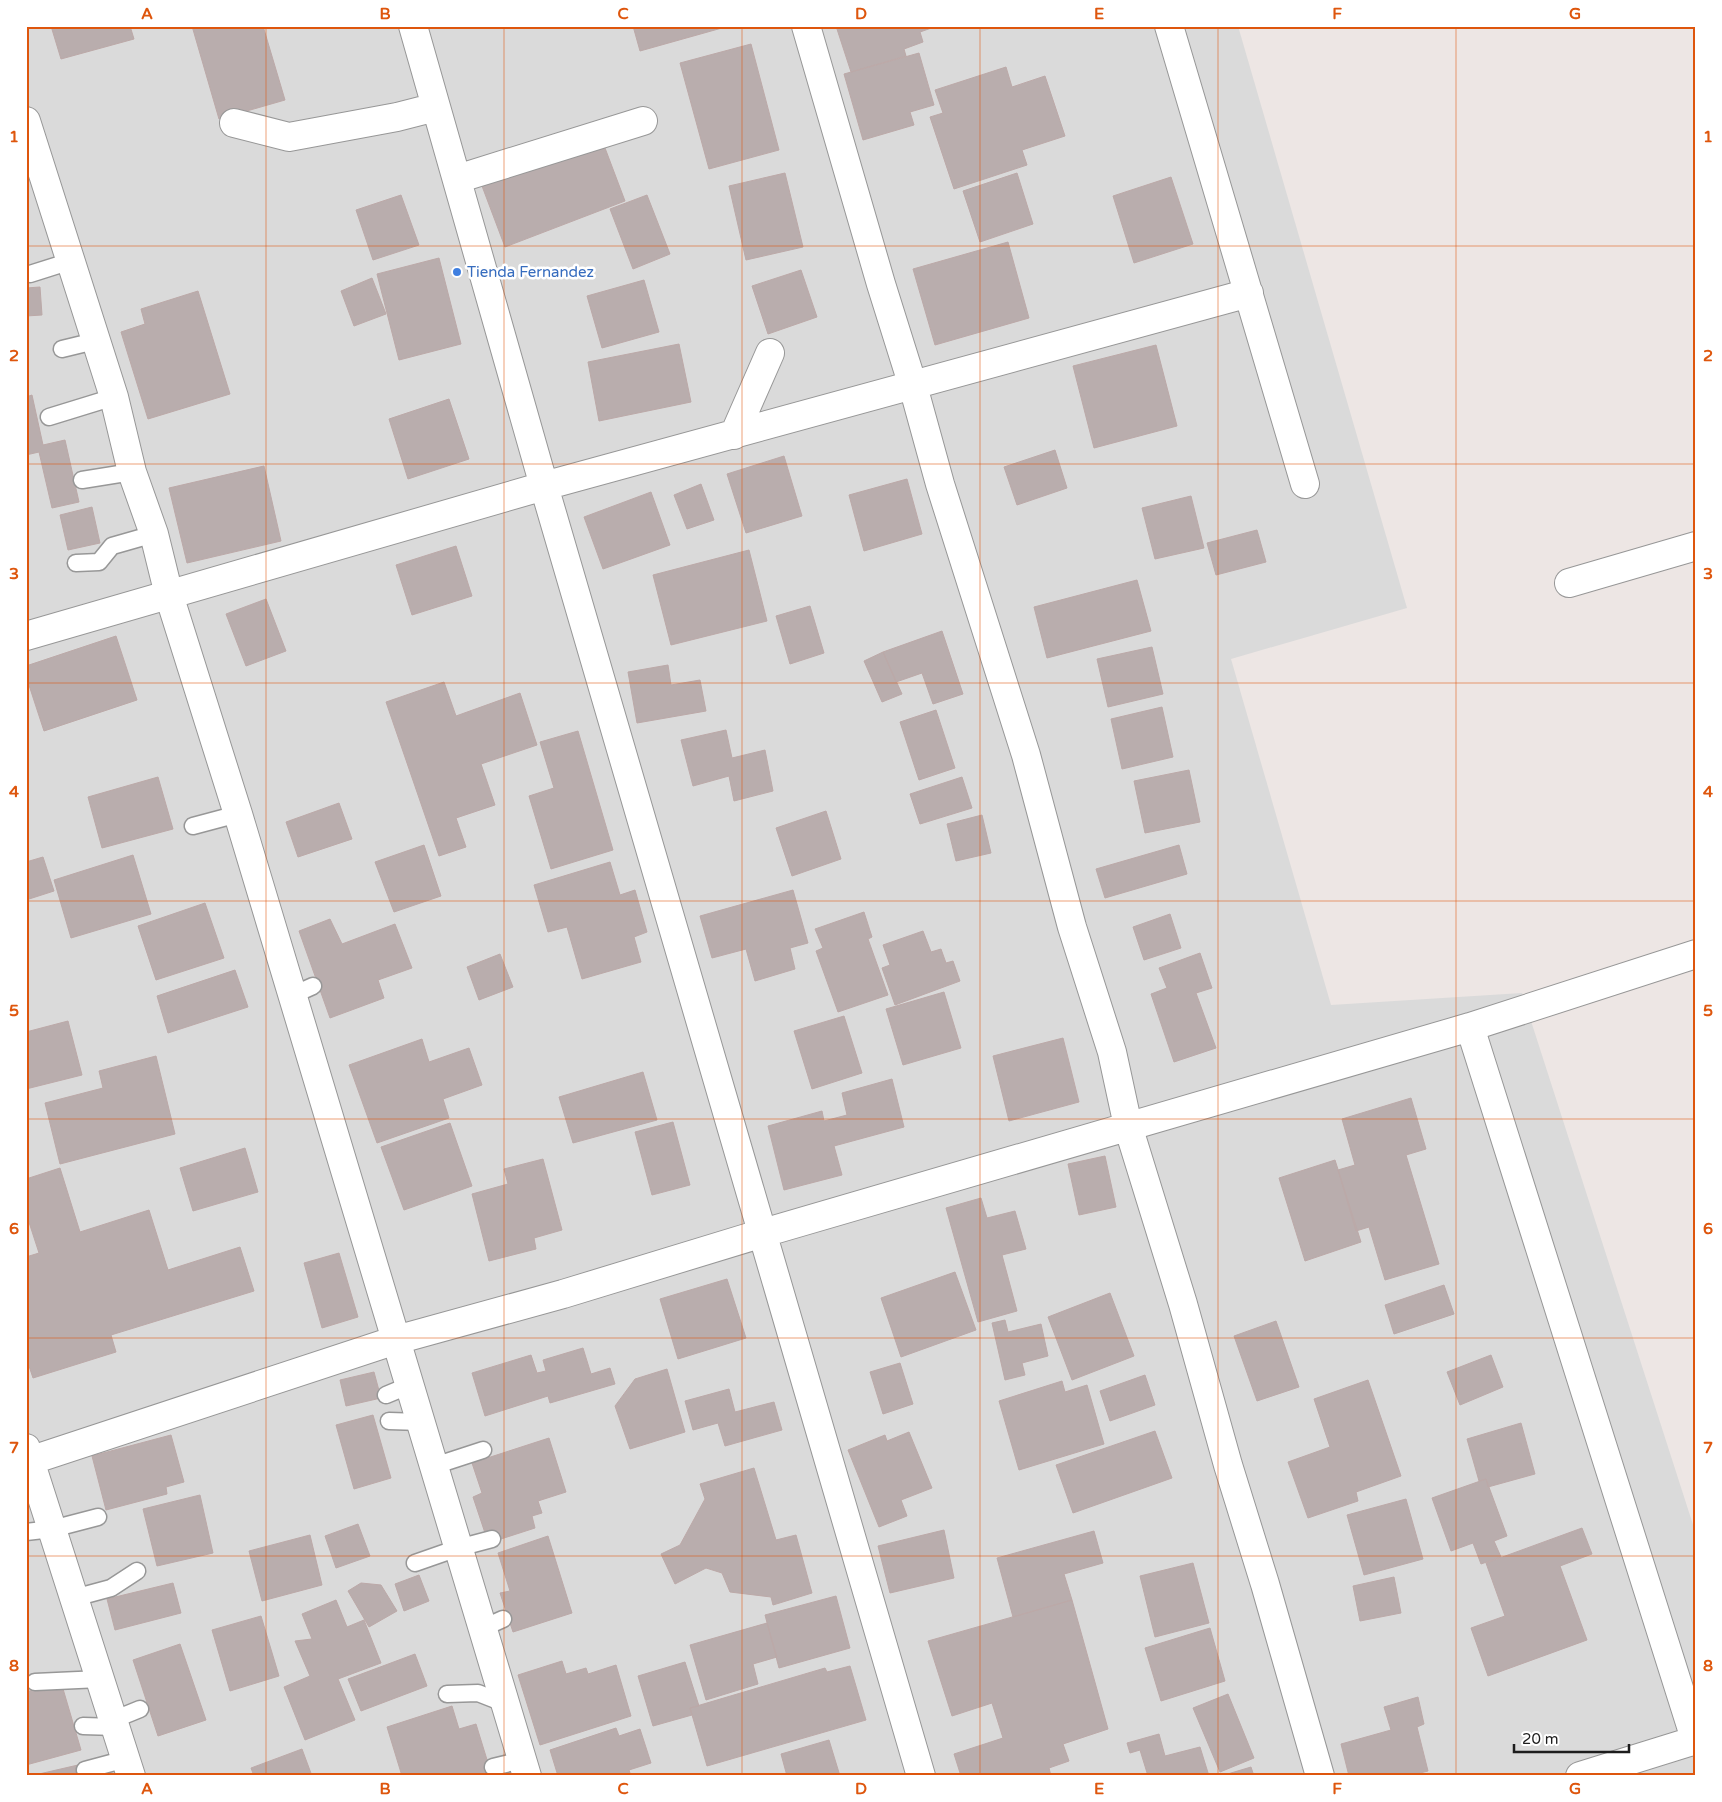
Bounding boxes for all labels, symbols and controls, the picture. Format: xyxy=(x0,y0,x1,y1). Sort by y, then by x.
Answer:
text: A xyxy=(141,4,153,24)
text: B xyxy=(379,4,391,24)
text: C xyxy=(617,4,629,24)
text: D xyxy=(855,4,867,24)
text: E xyxy=(1094,4,1104,24)
text: F xyxy=(1332,4,1342,24)
text: G xyxy=(1569,4,1581,24)
text: 1 xyxy=(9,127,19,147)
text: 1 xyxy=(1703,127,1713,147)
place label: Tienda Fernandez xyxy=(467,263,594,281)
marker: Tienda Fernandez xyxy=(451,266,463,278)
text: 2 xyxy=(9,346,19,366)
text: 2 xyxy=(1703,346,1713,366)
text: 3 xyxy=(9,564,19,584)
text: 3 xyxy=(1703,564,1713,584)
text: 4 xyxy=(9,782,19,802)
text: 4 xyxy=(1703,782,1713,802)
text: 5 xyxy=(9,1001,19,1021)
text: 5 xyxy=(1703,1001,1713,1021)
text: 6 xyxy=(9,1219,19,1239)
text: 6 xyxy=(1703,1219,1713,1239)
text: 7 xyxy=(9,1438,19,1458)
text: 7 xyxy=(1703,1438,1713,1458)
text: 8 xyxy=(9,1656,19,1676)
text: 8 xyxy=(1703,1656,1713,1676)
scale bar xyxy=(1514,1722,1630,1754)
text: 20 m xyxy=(1522,1730,1559,1748)
text: A xyxy=(141,1779,153,1799)
text: B xyxy=(379,1779,391,1799)
text: C xyxy=(617,1779,629,1799)
text: D xyxy=(855,1779,867,1799)
text: E xyxy=(1094,1779,1104,1799)
text: F xyxy=(1332,1779,1342,1799)
text: G xyxy=(1569,1779,1581,1799)

